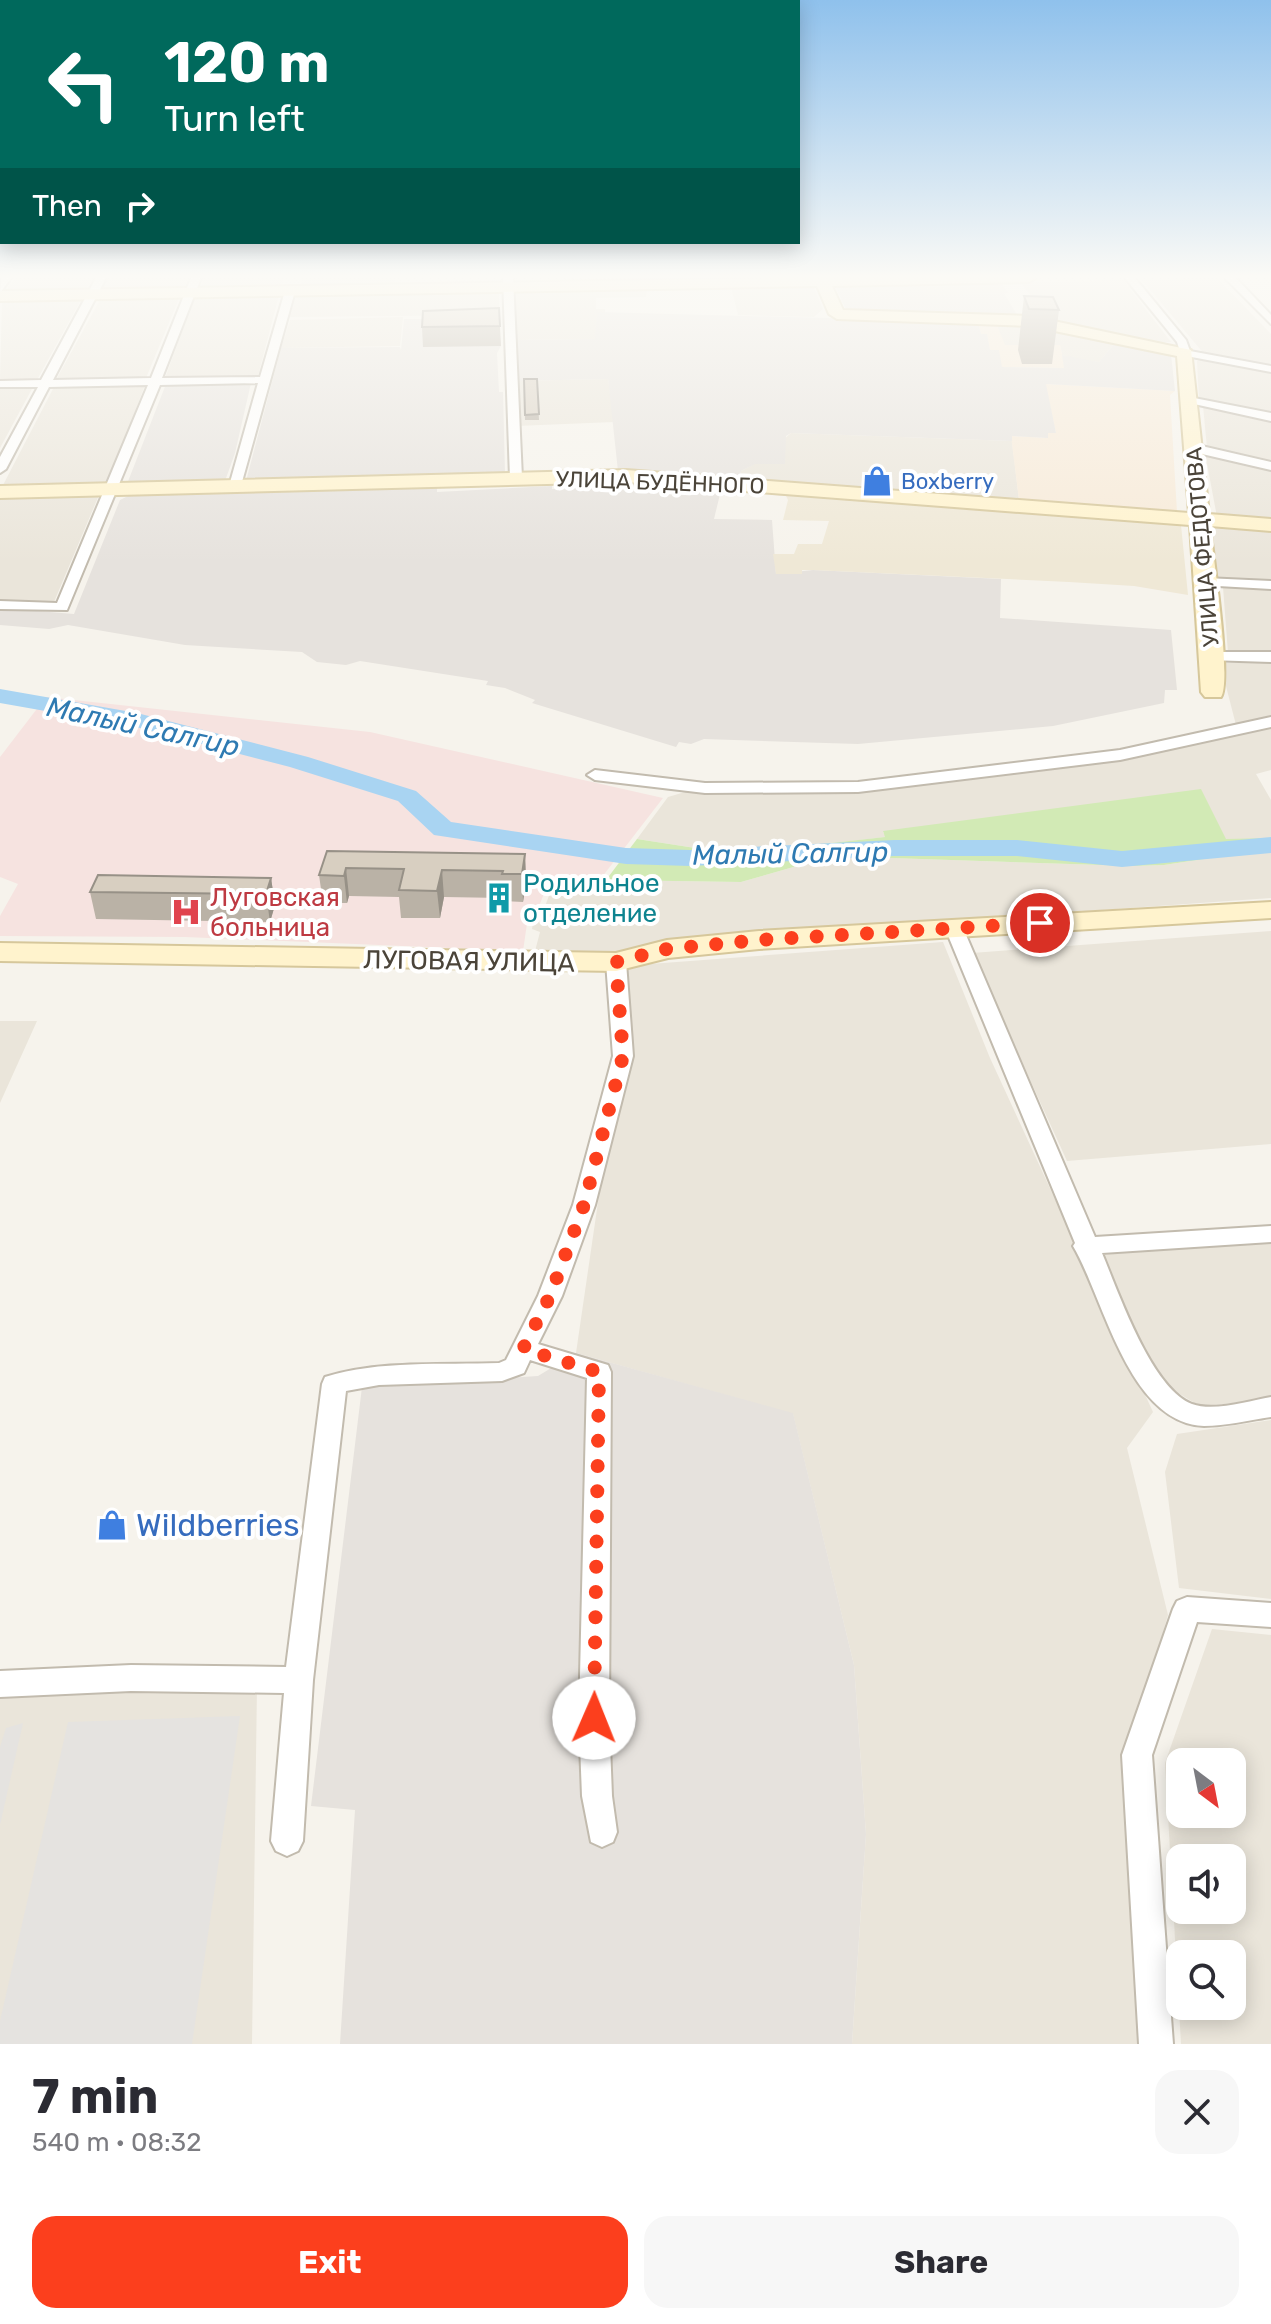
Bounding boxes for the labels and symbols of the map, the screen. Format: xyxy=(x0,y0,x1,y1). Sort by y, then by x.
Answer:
street label: УЛИЦА ФЕДОТОВА xyxy=(1180,446,1225,648)
shop icon: Boxberry xyxy=(860,464,894,498)
street label: УЛИЦА БУДЁННОГО xyxy=(555,465,765,500)
place label: Boxberry xyxy=(901,468,994,495)
water label: Малый Салгир xyxy=(44,690,242,763)
water label: Малый Салгир xyxy=(692,835,888,872)
place label: Родильное отделение xyxy=(523,868,659,929)
building icon: Родильное отделение xyxy=(482,881,516,915)
place label: Луговская больница xyxy=(210,882,340,943)
pin xyxy=(1006,889,1074,957)
hospital icon: Луговская больница xyxy=(169,895,203,929)
street label: ЛУГОВАЯ УЛИЦА xyxy=(363,944,575,979)
place label: Wildberries xyxy=(136,1506,299,1544)
shop icon: Wildberries xyxy=(95,1508,129,1542)
position arrow xyxy=(552,1676,636,1760)
north arrow xyxy=(1166,1748,1246,1828)

